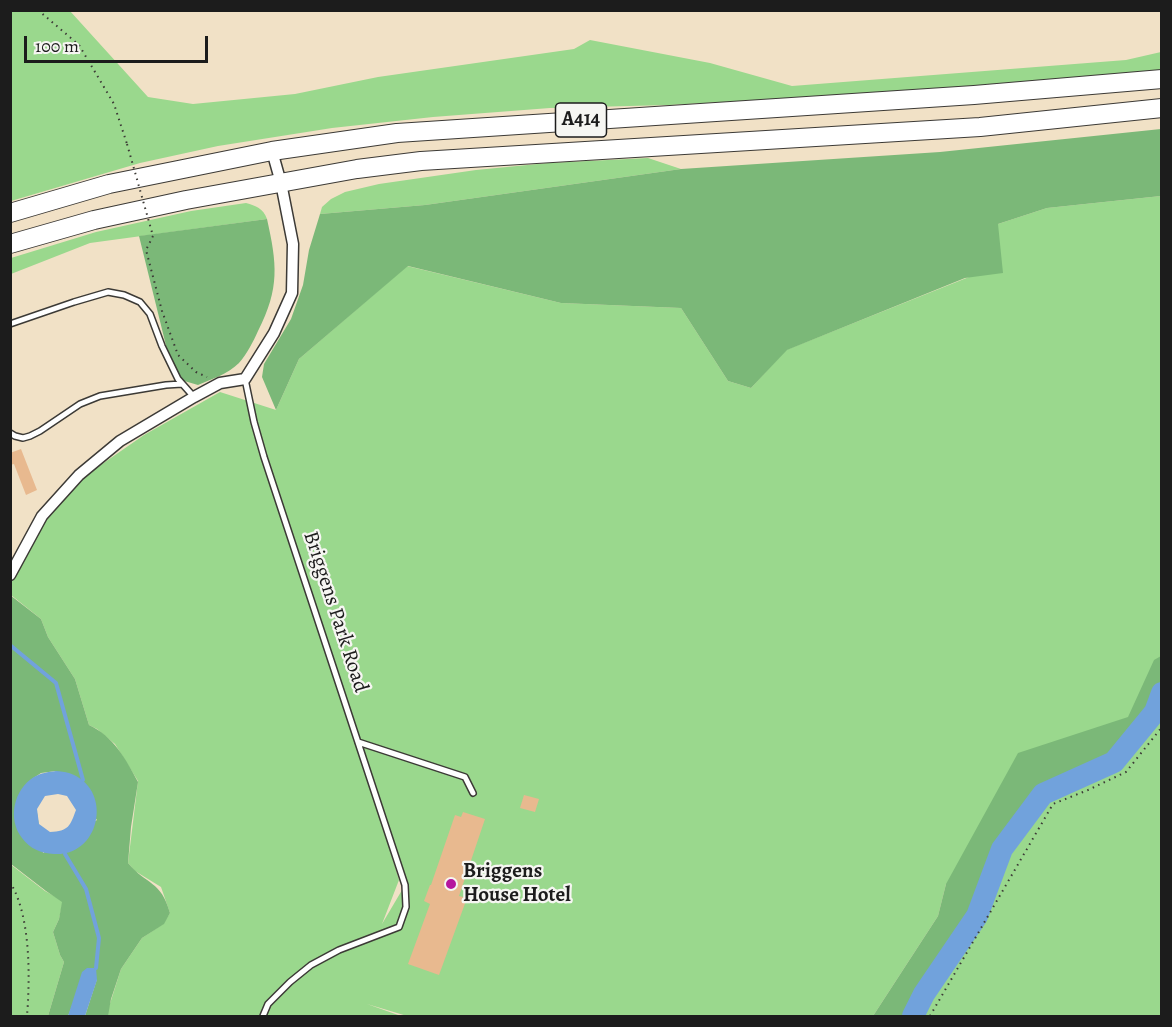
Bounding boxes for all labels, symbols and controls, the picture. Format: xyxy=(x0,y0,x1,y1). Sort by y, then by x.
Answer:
scale bar xyxy=(27,24,212,62)
text: 100 m xyxy=(35,34,79,58)
road number: A414 xyxy=(556,103,606,137)
street label: Briggens Park Road xyxy=(297,528,373,696)
place label: Briggens House Hotel xyxy=(463,859,571,909)
marker: Briggens House Hotel xyxy=(444,877,458,891)

